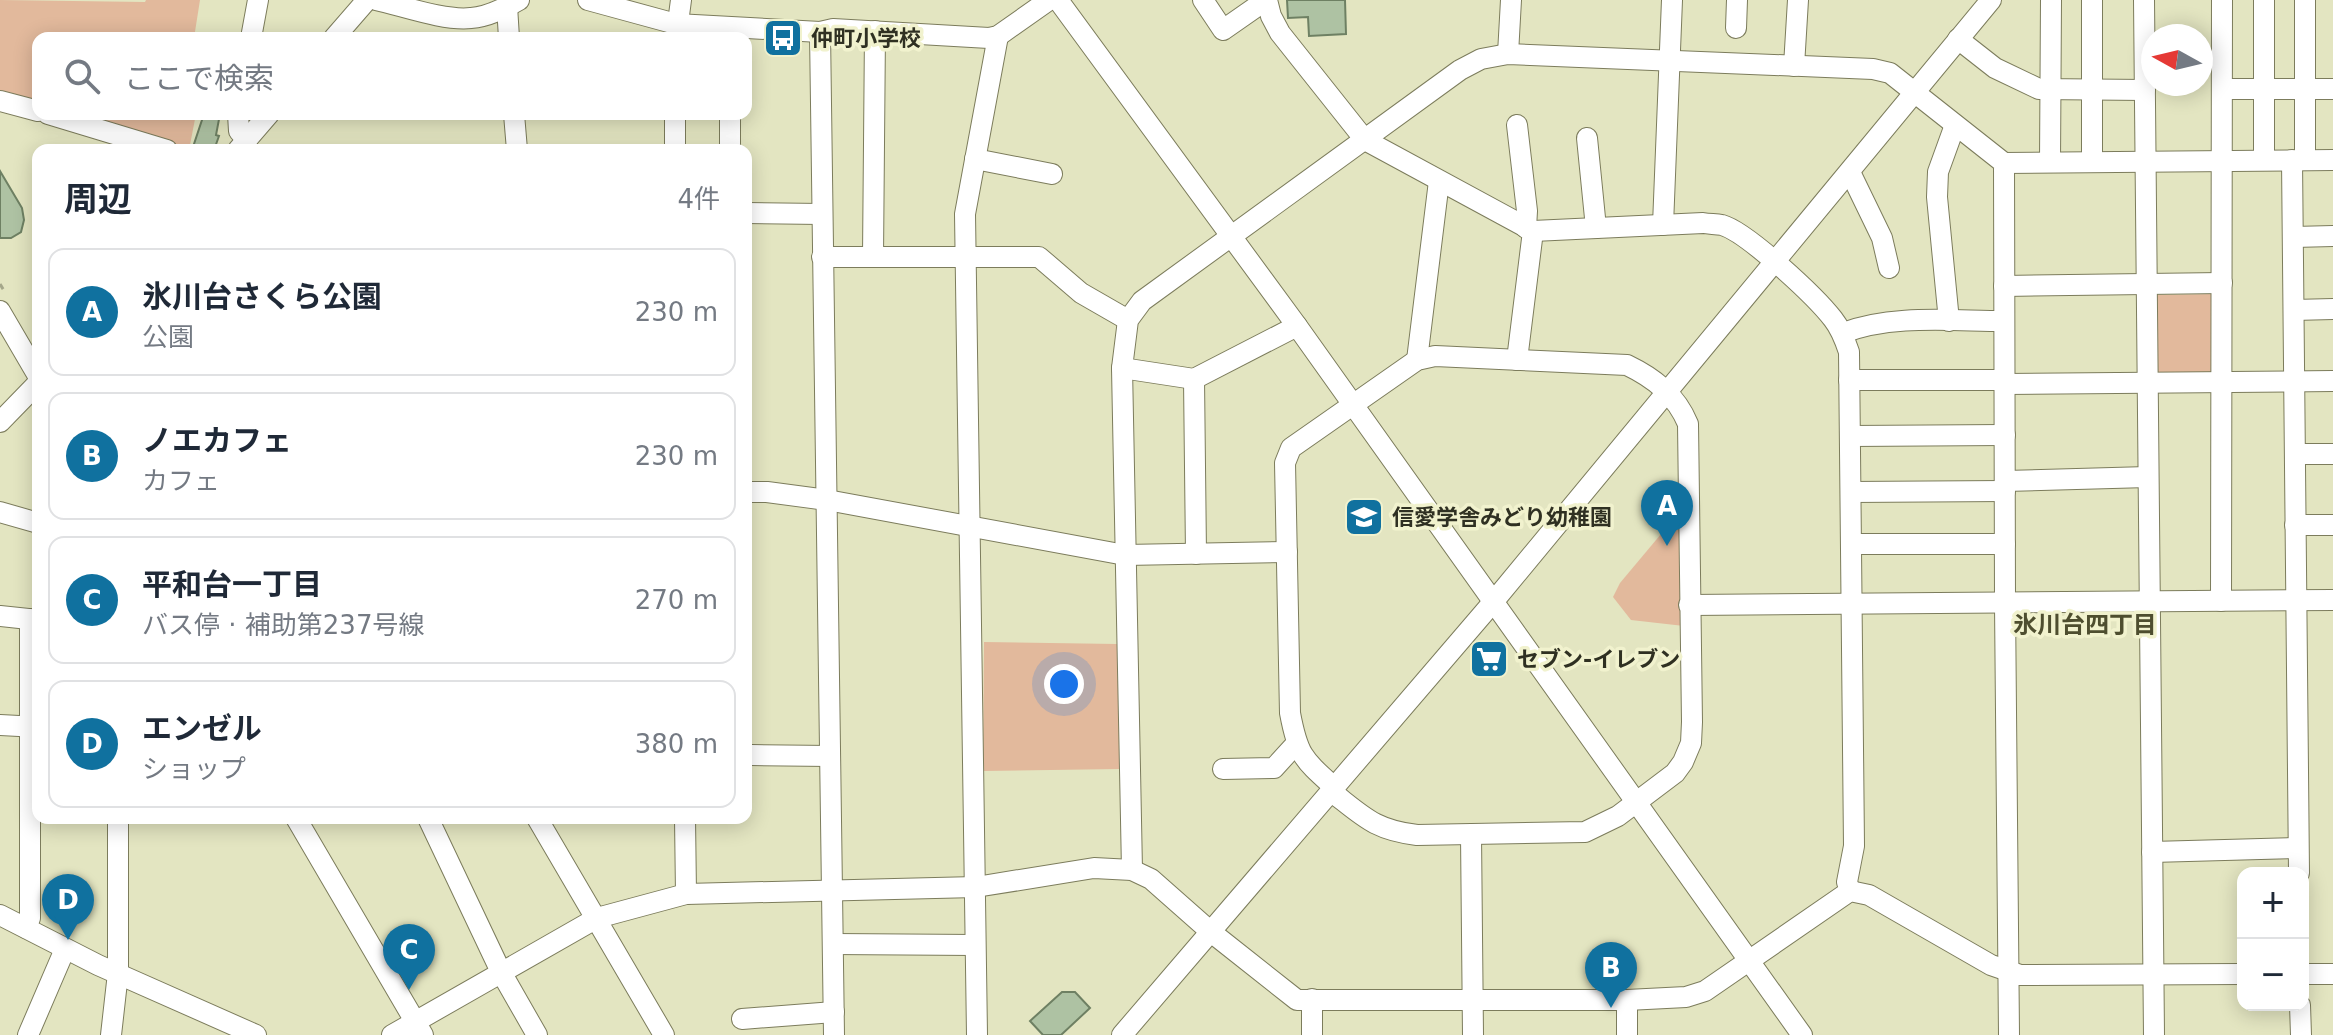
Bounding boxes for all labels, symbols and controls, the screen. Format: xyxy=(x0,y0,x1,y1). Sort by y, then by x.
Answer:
bus stop icon: 仲町小学校 xyxy=(762,17,804,59)
north arrow xyxy=(2141,24,2213,96)
place label: 仲町小学校 xyxy=(811,26,921,51)
search box xyxy=(32,32,752,120)
icon: search xyxy=(60,54,104,98)
text: ここで検索 xyxy=(124,61,274,96)
text: 周辺 xyxy=(64,179,132,219)
text: 4件 xyxy=(677,184,720,214)
text: 氷川台さくら公園 xyxy=(142,279,382,314)
text: A xyxy=(82,297,102,327)
text: 230 m xyxy=(635,297,718,327)
text: 公園 xyxy=(142,322,194,352)
text: ノエカフェ xyxy=(142,423,292,458)
text: B xyxy=(82,441,102,471)
text: 230 m xyxy=(635,441,718,471)
text: カフェ xyxy=(142,466,220,496)
pin: A xyxy=(1641,480,1693,546)
school or university icon: 信愛学舎みどり幼稚園 xyxy=(1343,496,1385,538)
place label: 信愛学舎みどり幼稚園 xyxy=(1392,505,1612,530)
text: 平和台一丁目 xyxy=(142,567,322,602)
text: C xyxy=(82,585,102,615)
text: 270 m xyxy=(635,585,718,615)
text: バス停 · 補助第237号線 xyxy=(142,610,424,640)
district label: 氷川台四丁目 xyxy=(2013,611,2157,639)
supermarket icon: セブン-イレブン xyxy=(1468,638,1510,680)
place label: セブン-イレブン xyxy=(1517,647,1680,672)
your location xyxy=(1044,664,1084,704)
text: エンゼル xyxy=(142,711,262,746)
text: D xyxy=(81,729,103,759)
text: 380 m xyxy=(635,729,718,759)
text: ショップ xyxy=(142,754,246,784)
map controls xyxy=(2237,867,2309,1011)
button: + xyxy=(2237,867,2309,939)
pin: D xyxy=(42,874,94,940)
pin: C xyxy=(383,924,435,990)
button: − xyxy=(2237,939,2309,1011)
pin: B xyxy=(1585,942,1637,1008)

